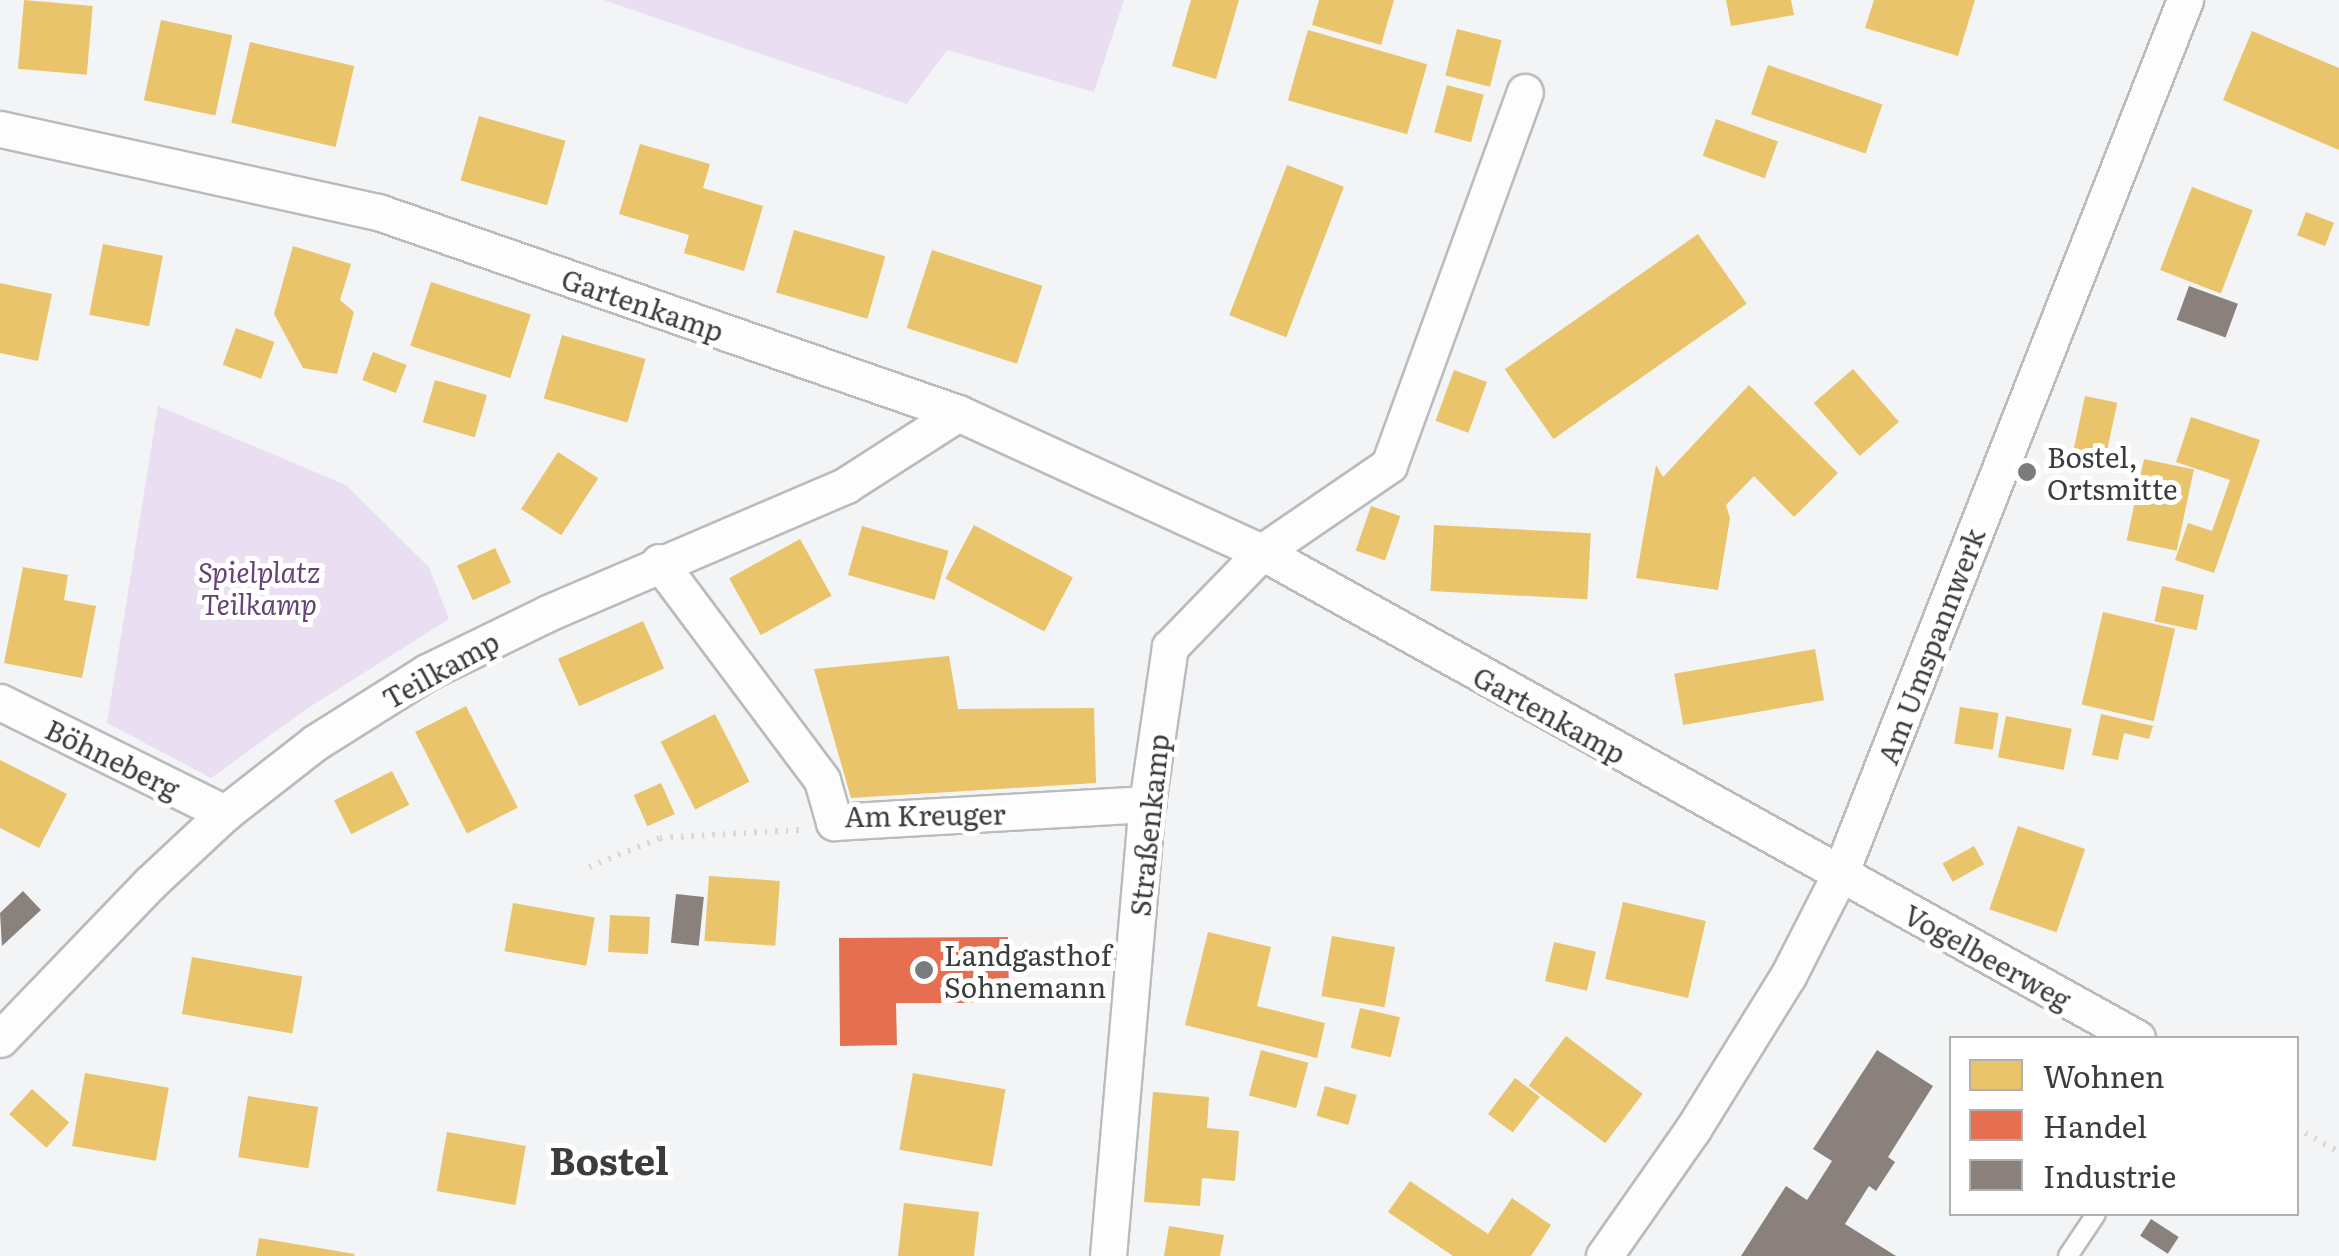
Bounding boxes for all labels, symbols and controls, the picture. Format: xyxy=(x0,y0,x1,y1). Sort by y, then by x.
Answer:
street label: Gartenkamp xyxy=(558,261,728,347)
place label: Bostel, Ortsmitte xyxy=(2047,439,2178,505)
marker: Bostel, Ortsmitte xyxy=(2016,461,2038,483)
street label: Am Umspannwerk xyxy=(1870,523,1990,769)
park label: Spielplatz Teilkamp xyxy=(198,554,320,620)
street label: Teilkamp xyxy=(376,623,504,715)
street label: Gartenkamp xyxy=(1468,658,1632,770)
street label: Böhneberg xyxy=(41,711,185,805)
street label: Straßenkamp xyxy=(1122,732,1174,918)
street label: Am Kreuger xyxy=(844,796,1006,832)
street label: Vogelbeerweg xyxy=(1899,896,2077,1016)
place label: Landgasthof Sohnemann xyxy=(944,937,1112,1003)
marker: Landgasthof Sohnemann xyxy=(913,959,935,981)
legend xyxy=(1949,1036,2299,1216)
text: Wohnen xyxy=(2043,1053,2165,1097)
text: Handel xyxy=(2043,1103,2147,1147)
district label: Bostel xyxy=(549,1136,669,1182)
text: Industrie xyxy=(2043,1153,2176,1197)

